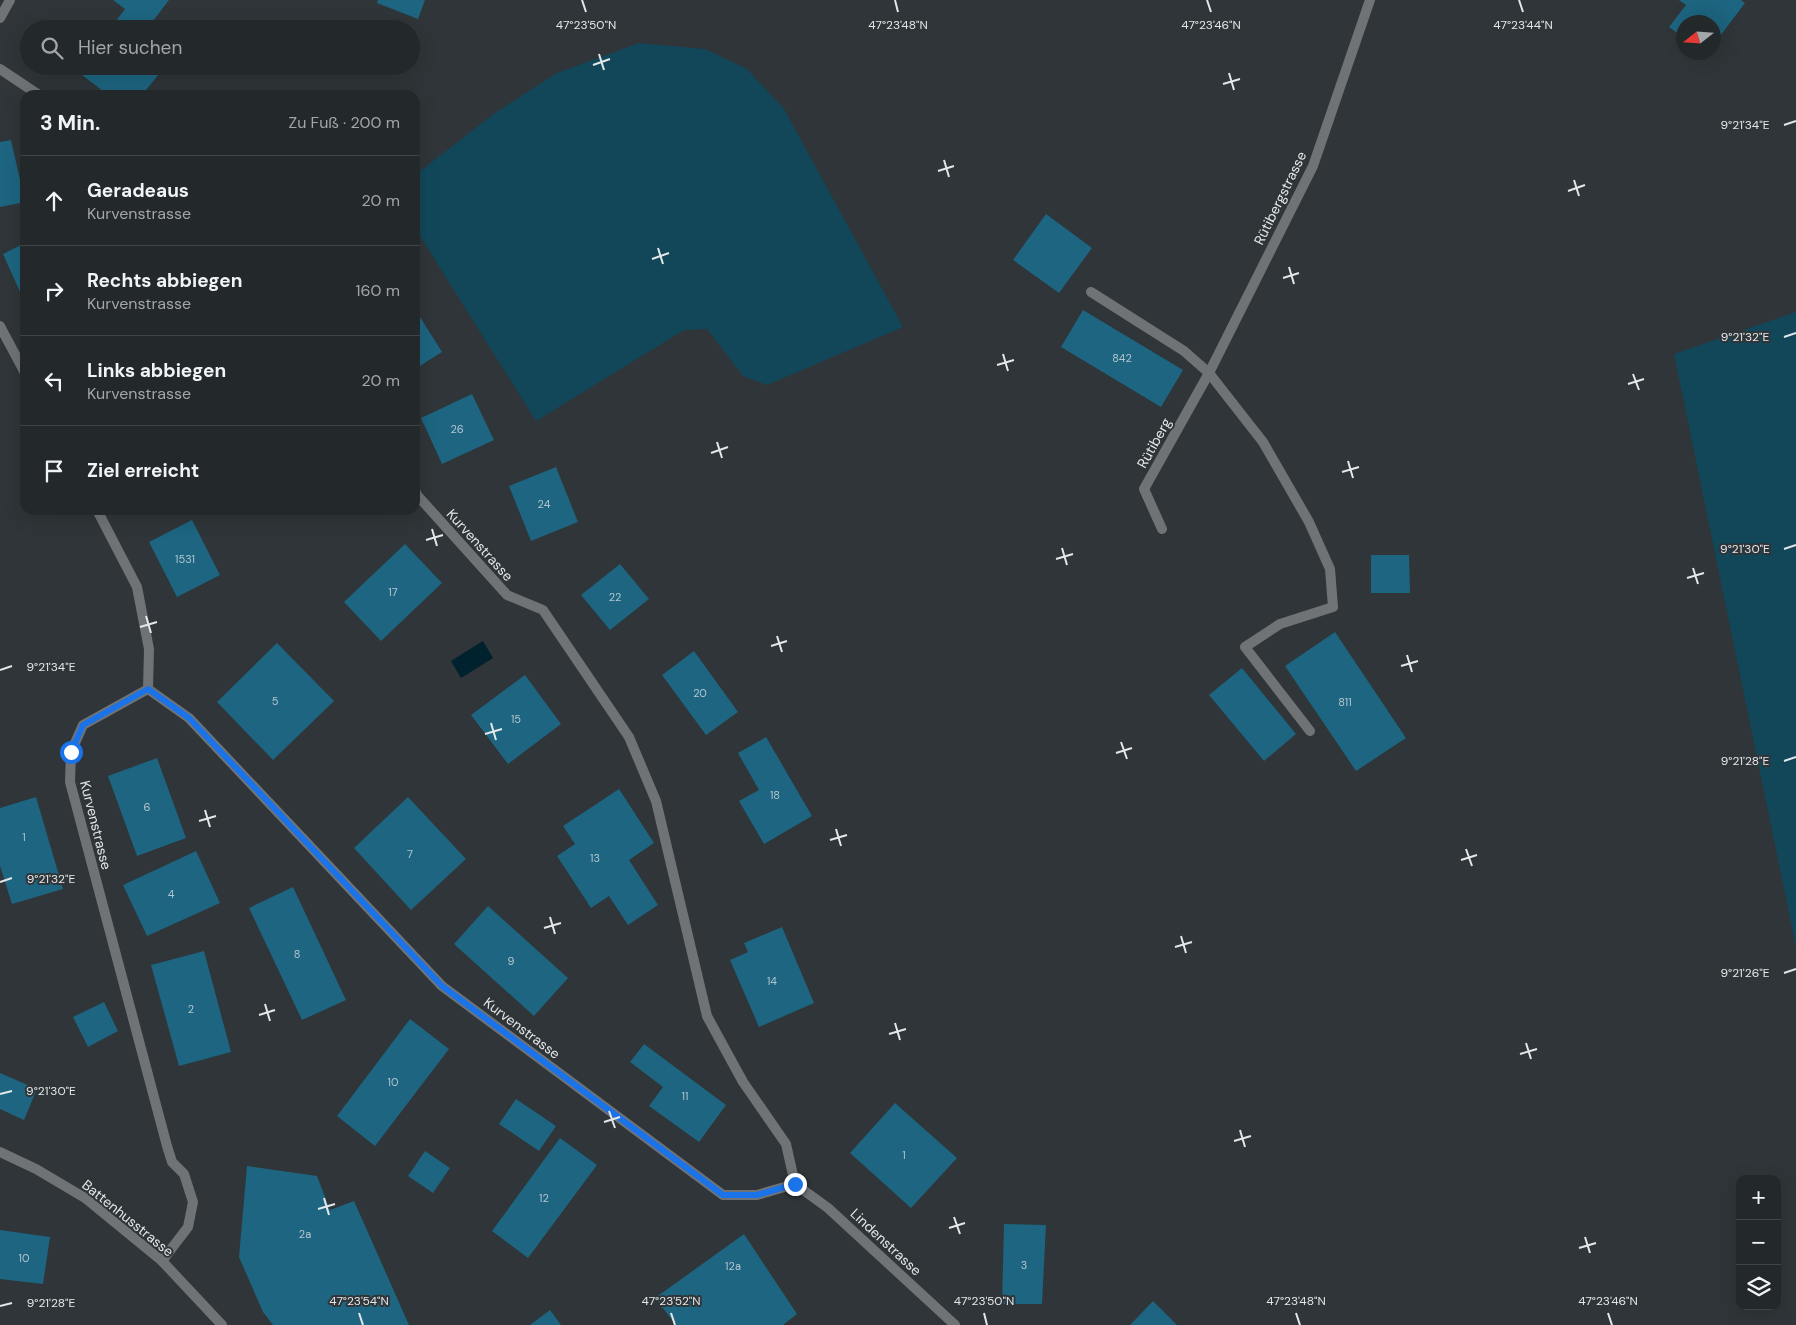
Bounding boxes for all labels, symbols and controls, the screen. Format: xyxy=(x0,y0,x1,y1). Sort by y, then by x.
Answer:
north arrow xyxy=(1676,15,1721,60)
text: 47°23'50"N xyxy=(556,17,616,33)
text: 47°23'48"N xyxy=(868,17,928,33)
text: 47°23'46"N xyxy=(1181,17,1241,33)
text: 47°23'44"N xyxy=(1493,17,1553,33)
search box xyxy=(20,20,420,75)
icon: search xyxy=(38,34,66,62)
text: Hier suchen xyxy=(78,35,182,60)
text: 3 Min. xyxy=(40,109,100,137)
text: Zu Fuß · 200 m xyxy=(289,112,400,133)
text: 9°21'34"E xyxy=(1721,117,1770,133)
street label: Rütibergstrasse xyxy=(1250,148,1310,248)
text: Geradeaus xyxy=(87,178,189,203)
icon: ahead xyxy=(40,187,68,215)
text: 20 m xyxy=(361,190,400,211)
text: Kurvenstrasse xyxy=(87,203,191,224)
text: Rechts abbiegen xyxy=(87,268,242,293)
icon: right xyxy=(40,277,68,305)
text: 160 m xyxy=(356,280,400,301)
text: Kurvenstrasse xyxy=(87,293,191,314)
text: 9°21'32"E xyxy=(1721,329,1769,345)
house number: 842 xyxy=(1112,351,1132,365)
text: Links abbiegen xyxy=(87,358,226,383)
icon: left xyxy=(40,367,68,395)
text: 20 m xyxy=(361,370,400,391)
text: Kurvenstrasse xyxy=(87,383,191,404)
street label: Rütiberg xyxy=(1133,415,1175,471)
house number: 26 xyxy=(450,422,464,436)
icon: arrive xyxy=(40,457,68,485)
text: Ziel erreicht xyxy=(87,458,199,483)
house number: 24 xyxy=(538,497,551,511)
street label: Kurvenstrasse xyxy=(443,505,517,585)
text: 9°21'30"E xyxy=(1720,541,1770,557)
house number: 1531 xyxy=(175,552,195,566)
house number: 17 xyxy=(388,585,398,599)
house number: 22 xyxy=(609,590,621,604)
text: 9°21'34"E xyxy=(27,659,76,675)
house number: 20 xyxy=(693,686,707,700)
house number: 5 xyxy=(272,694,279,708)
house number: 811 xyxy=(1338,695,1352,709)
house number: 15 xyxy=(511,712,521,726)
route start xyxy=(60,741,83,764)
text: 9°21'28"E xyxy=(1721,753,1769,769)
street label: Kurvenstrasse xyxy=(76,779,116,871)
house number: 18 xyxy=(770,788,780,802)
house number: 6 xyxy=(144,800,151,814)
house number: 1 xyxy=(22,830,26,844)
house number: 7 xyxy=(407,847,413,861)
house number: 13 xyxy=(590,851,600,865)
text: 9°21'32"E xyxy=(27,871,75,887)
house number: 4 xyxy=(168,887,175,901)
house number: 8 xyxy=(294,947,300,961)
house number: 9 xyxy=(508,954,515,968)
text: 9°21'26"E xyxy=(1721,965,1770,981)
house number: 14 xyxy=(767,974,777,988)
street label: Kurvenstrasse xyxy=(480,993,564,1063)
house number: 2 xyxy=(188,1002,194,1016)
house number: 10 xyxy=(388,1075,398,1089)
text: 9°21'30"E xyxy=(26,1083,76,1099)
house number: 11 xyxy=(682,1089,688,1103)
house number: 1 xyxy=(902,1148,906,1162)
route end xyxy=(784,1173,807,1196)
map controls xyxy=(1736,1175,1781,1310)
button: + xyxy=(1736,1175,1781,1220)
street label: Battenhusstrasse xyxy=(79,1176,178,1260)
house number: 12 xyxy=(539,1191,549,1205)
street label: Lindenstrasse xyxy=(847,1205,925,1279)
button: − xyxy=(1736,1220,1781,1265)
house number: 2a xyxy=(299,1227,311,1241)
house number: 10 xyxy=(19,1251,29,1265)
house number: 3 xyxy=(1021,1258,1027,1272)
house number: 12a xyxy=(725,1259,741,1273)
button: layers xyxy=(1736,1265,1781,1310)
text: 47°23'54"N xyxy=(329,1293,389,1309)
text: 47°23'52"N xyxy=(641,1293,701,1309)
text: 47°23'50"N xyxy=(954,1293,1014,1309)
text: 47°23'48"N xyxy=(1266,1293,1326,1309)
text: 47°23'46"N xyxy=(1578,1293,1638,1309)
text: 9°21'28"E xyxy=(27,1295,75,1311)

